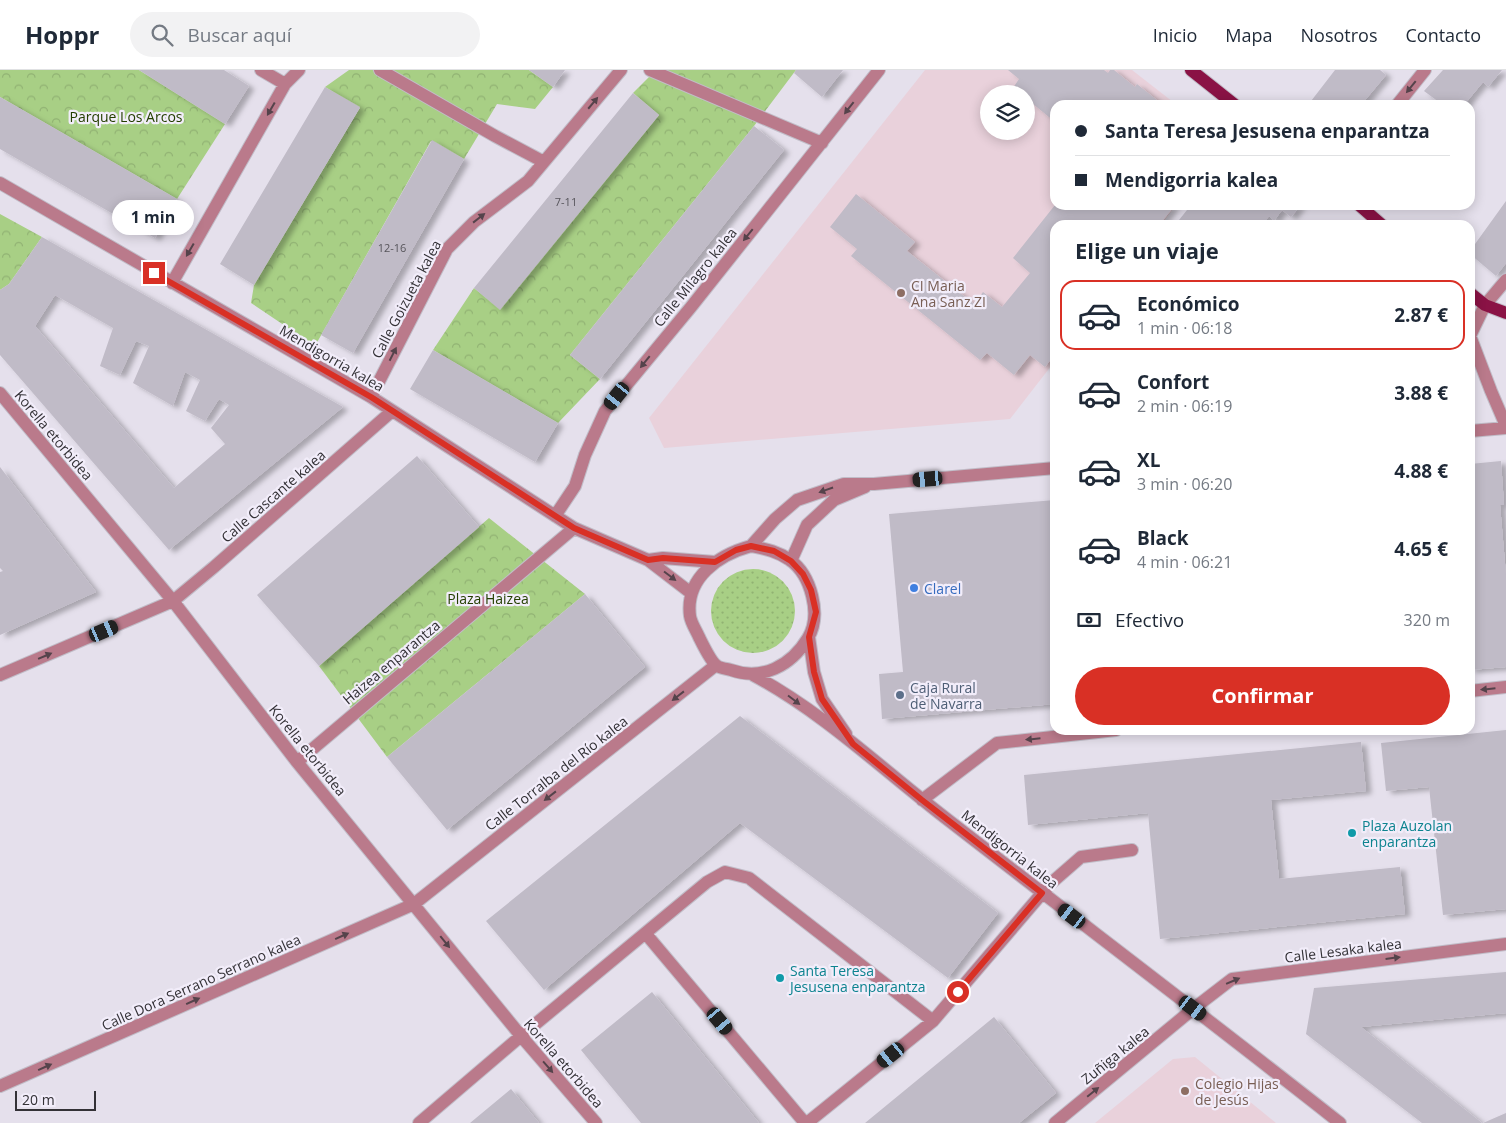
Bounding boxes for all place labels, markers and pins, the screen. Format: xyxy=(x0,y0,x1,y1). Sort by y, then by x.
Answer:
place label: CI Maria Ana Sanz ZI xyxy=(911,276,986,311)
marker: CI Maria Ana Sanz ZI xyxy=(895,287,907,299)
place label: Clarel xyxy=(924,579,961,598)
marker: Clarel xyxy=(908,582,920,594)
place label: Caja Rural de Navarra xyxy=(910,678,982,713)
marker: Caja Rural de Navarra xyxy=(894,689,906,701)
place label: Plaza Auzolan enparantza xyxy=(1362,816,1452,851)
marker: Plaza Auzolan enparantza xyxy=(1346,827,1358,839)
place label: Santa Teresa Jesusena enparantza xyxy=(788,961,926,996)
marker: Santa Teresa Jesusena enparantza xyxy=(774,972,786,984)
place label: Colegio Hijas de Jesús xyxy=(1195,1074,1279,1109)
marker: Colegio Hijas de Jesús xyxy=(1179,1085,1191,1097)

